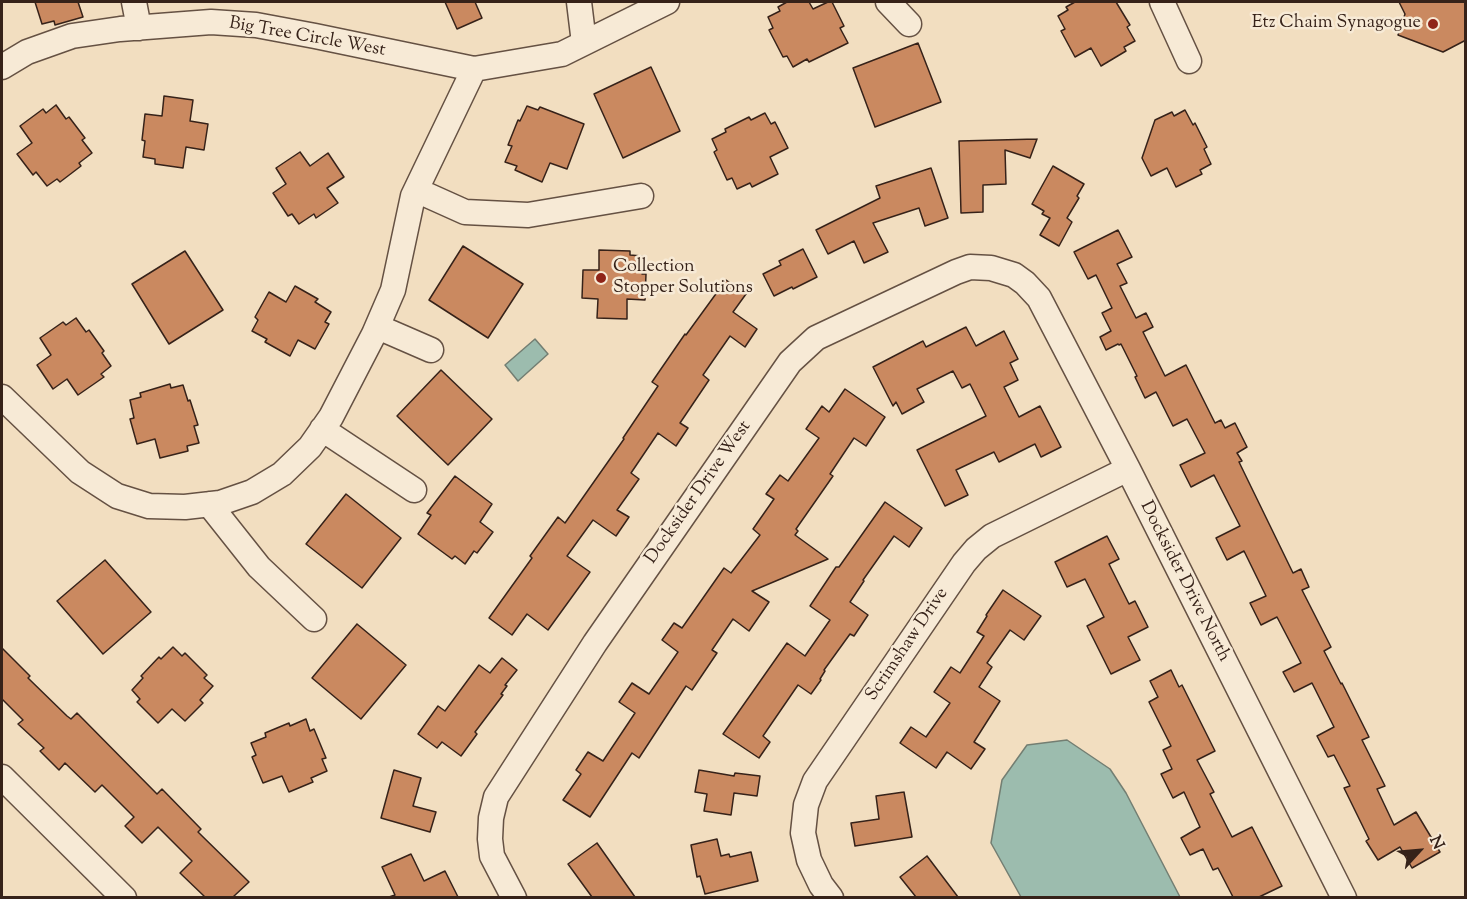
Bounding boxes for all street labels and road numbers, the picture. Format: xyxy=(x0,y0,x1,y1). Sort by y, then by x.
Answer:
street label: Big Tree Circle West xyxy=(227,14,387,62)
street label: Docksider Drive West xyxy=(641,417,757,569)
street label: Docksider Drive North xyxy=(1134,498,1234,666)
street label: Scrimshaw Drive xyxy=(862,584,954,706)

